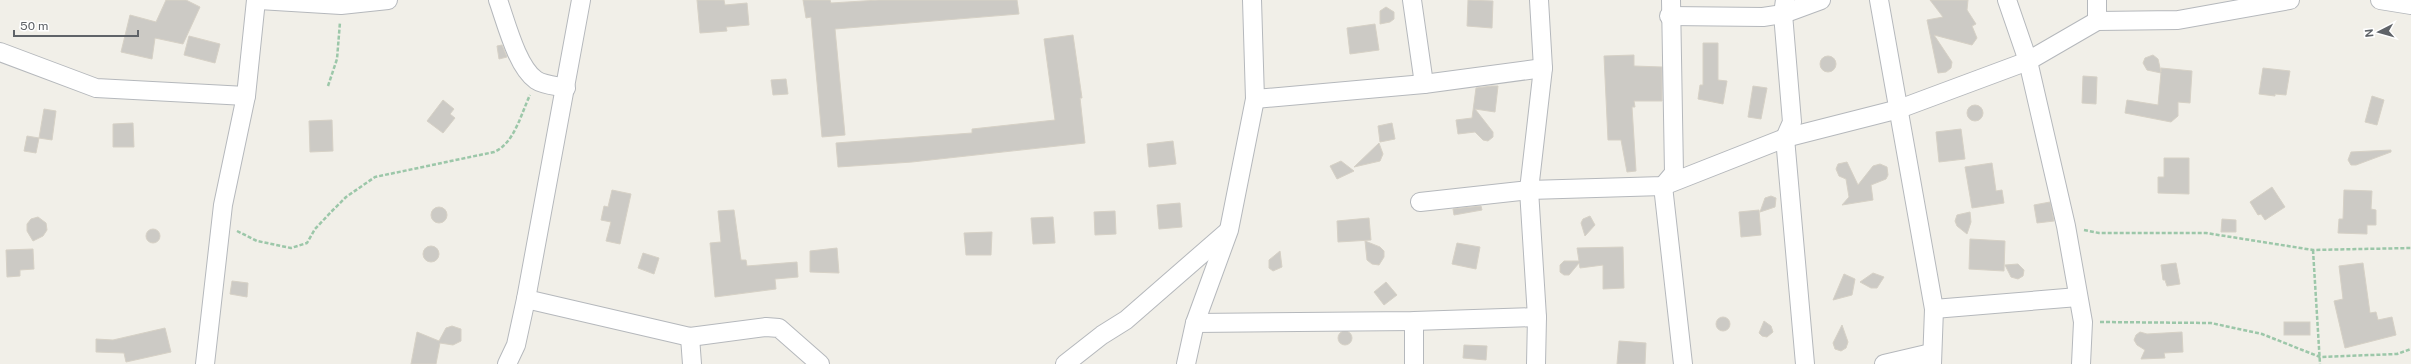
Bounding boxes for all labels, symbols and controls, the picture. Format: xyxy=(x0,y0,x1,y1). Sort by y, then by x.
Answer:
scale bar xyxy=(14,12,138,38)
north arrow xyxy=(2359,12,2399,52)
text: 50 m xyxy=(20,19,48,33)
text: N xyxy=(2363,28,2375,38)

